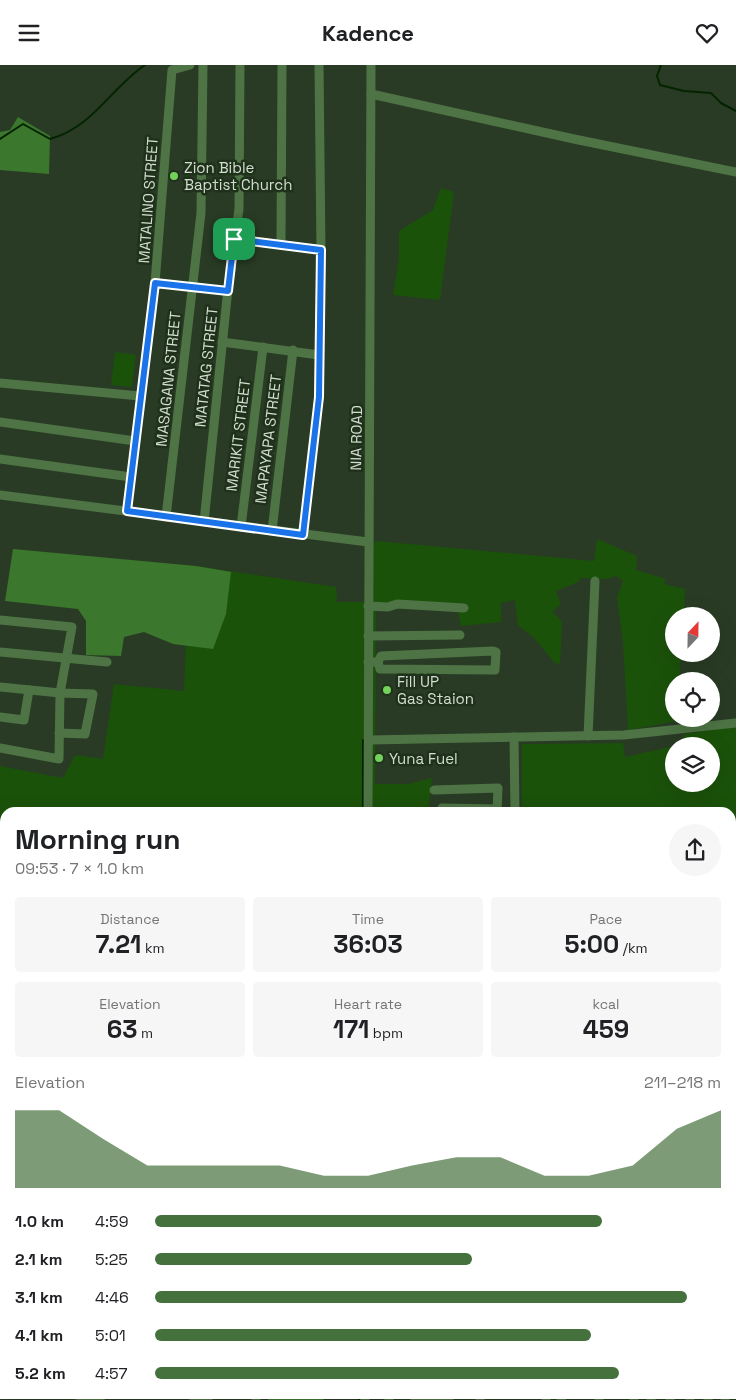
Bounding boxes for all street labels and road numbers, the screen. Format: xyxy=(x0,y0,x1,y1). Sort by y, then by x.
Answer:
street label: MATALINO STREET xyxy=(134,136,162,264)
street label: MATATAG STREET xyxy=(190,306,222,428)
street label: MASAGANA STREET xyxy=(151,310,185,448)
street label: MAPAYAPA STREET xyxy=(251,373,285,505)
street label: MARIKIT STREET xyxy=(222,377,254,492)
street label: NIA ROAD xyxy=(346,405,366,471)

